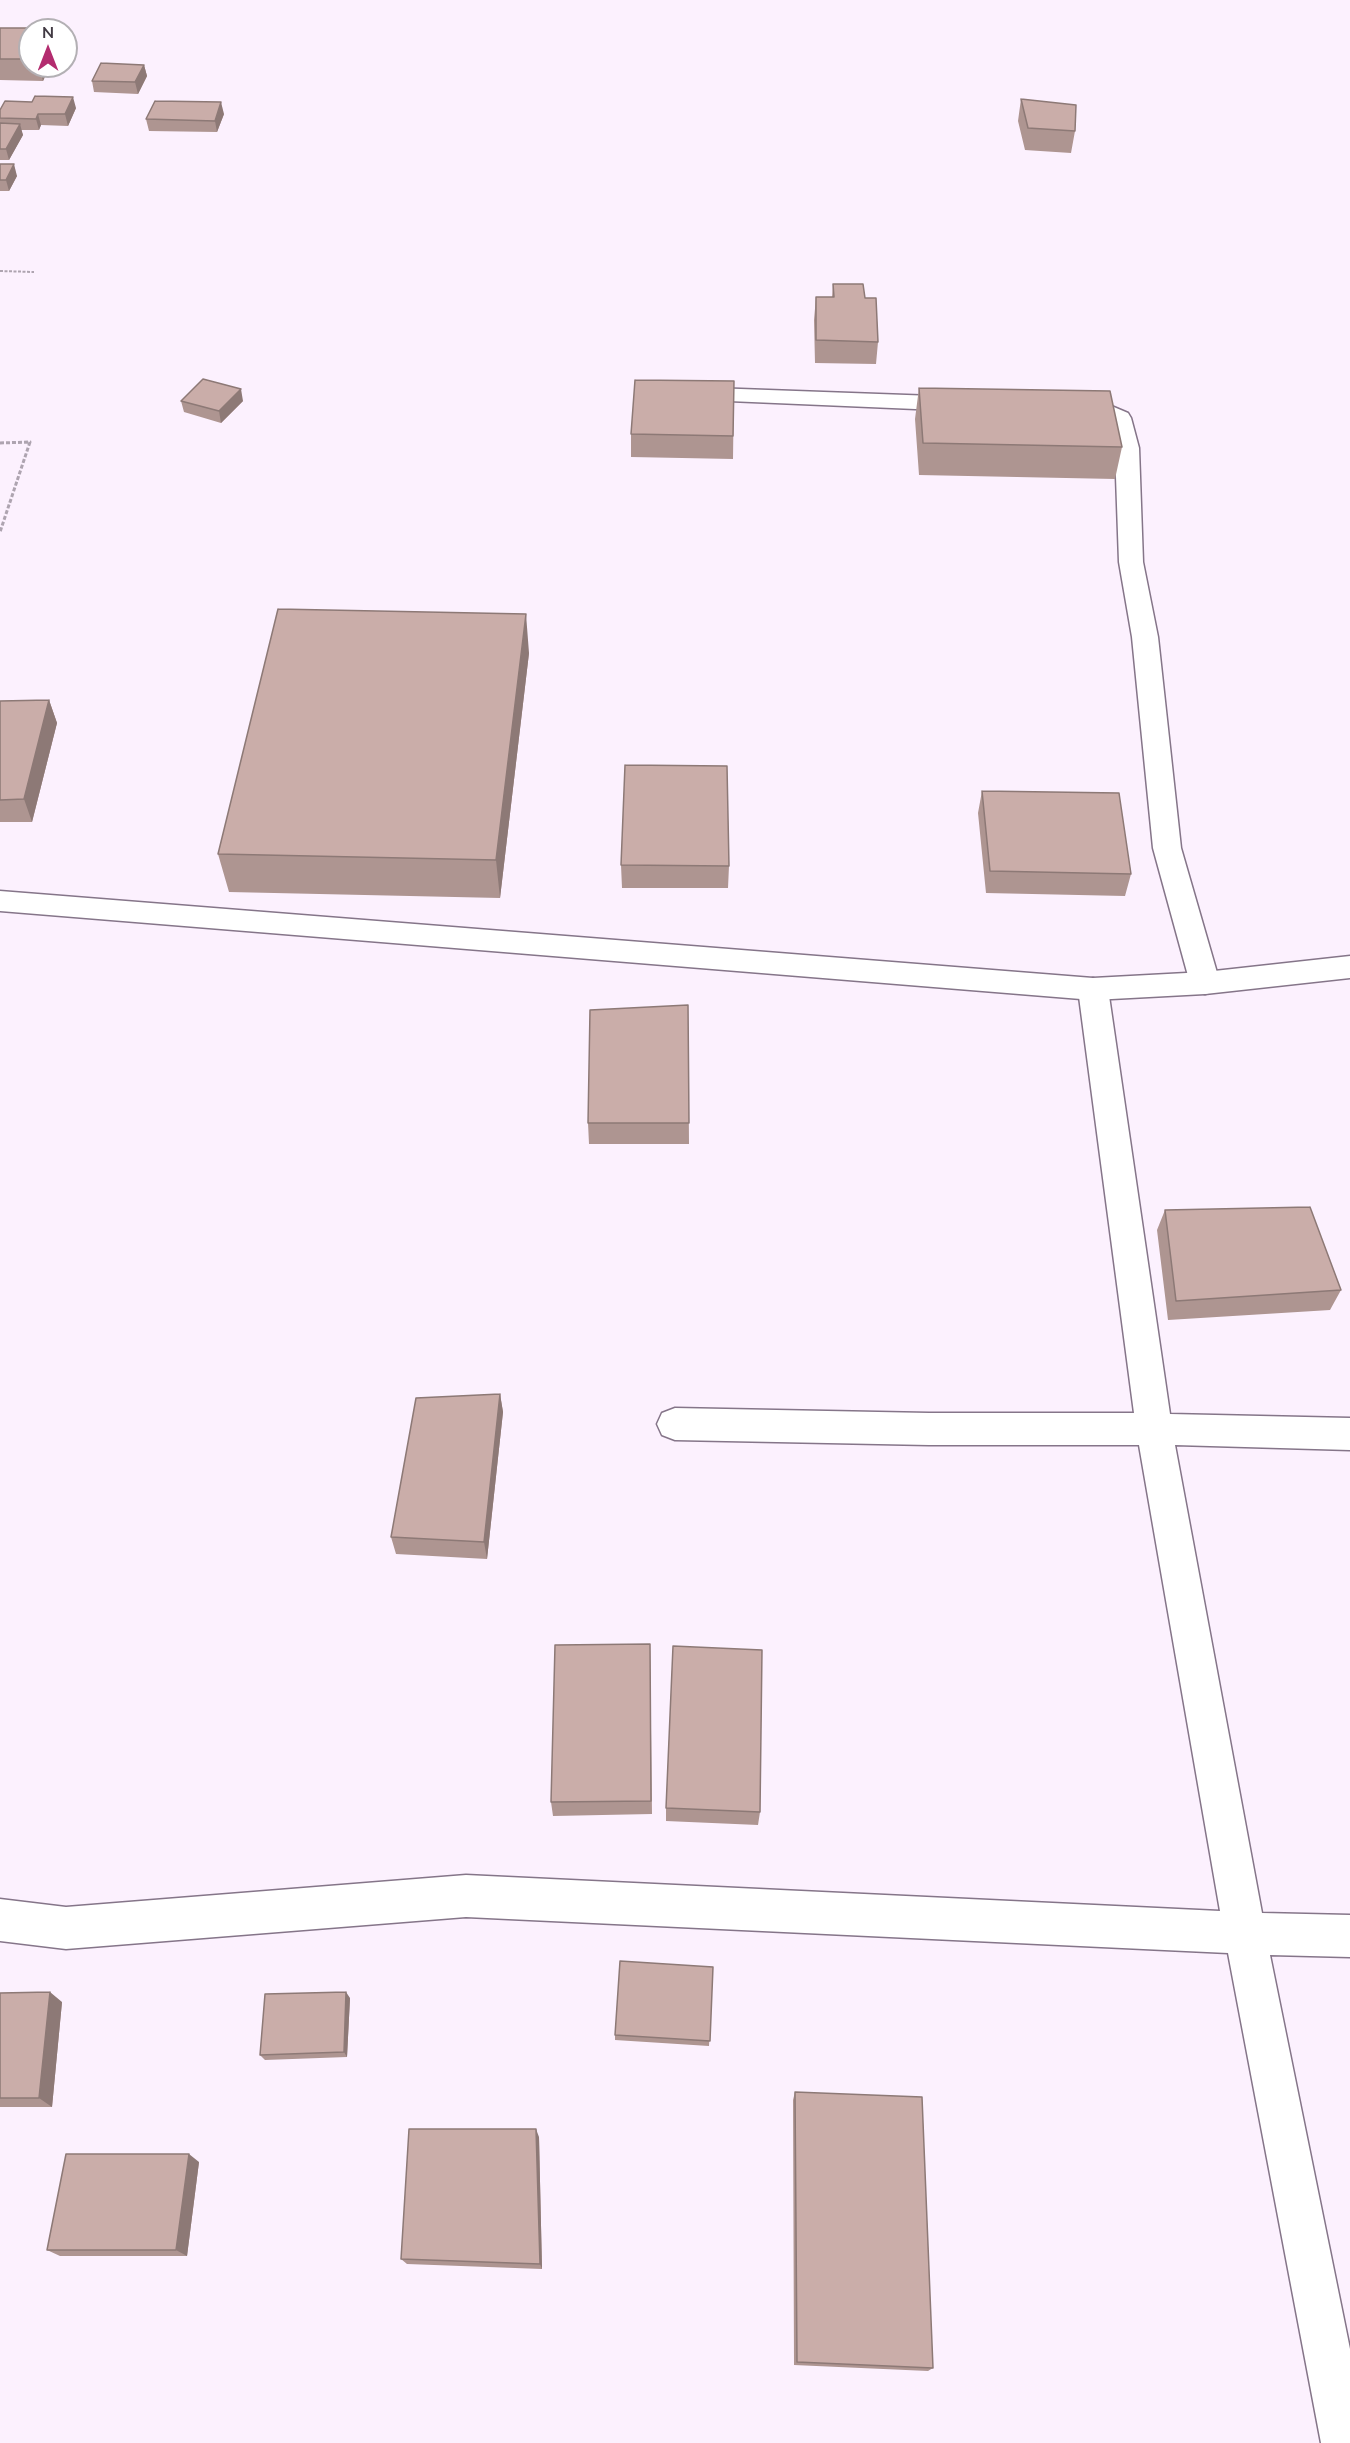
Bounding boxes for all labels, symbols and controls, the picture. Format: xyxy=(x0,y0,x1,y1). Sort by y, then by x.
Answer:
north arrow xyxy=(18,18,78,78)
text: N xyxy=(42,22,54,42)

